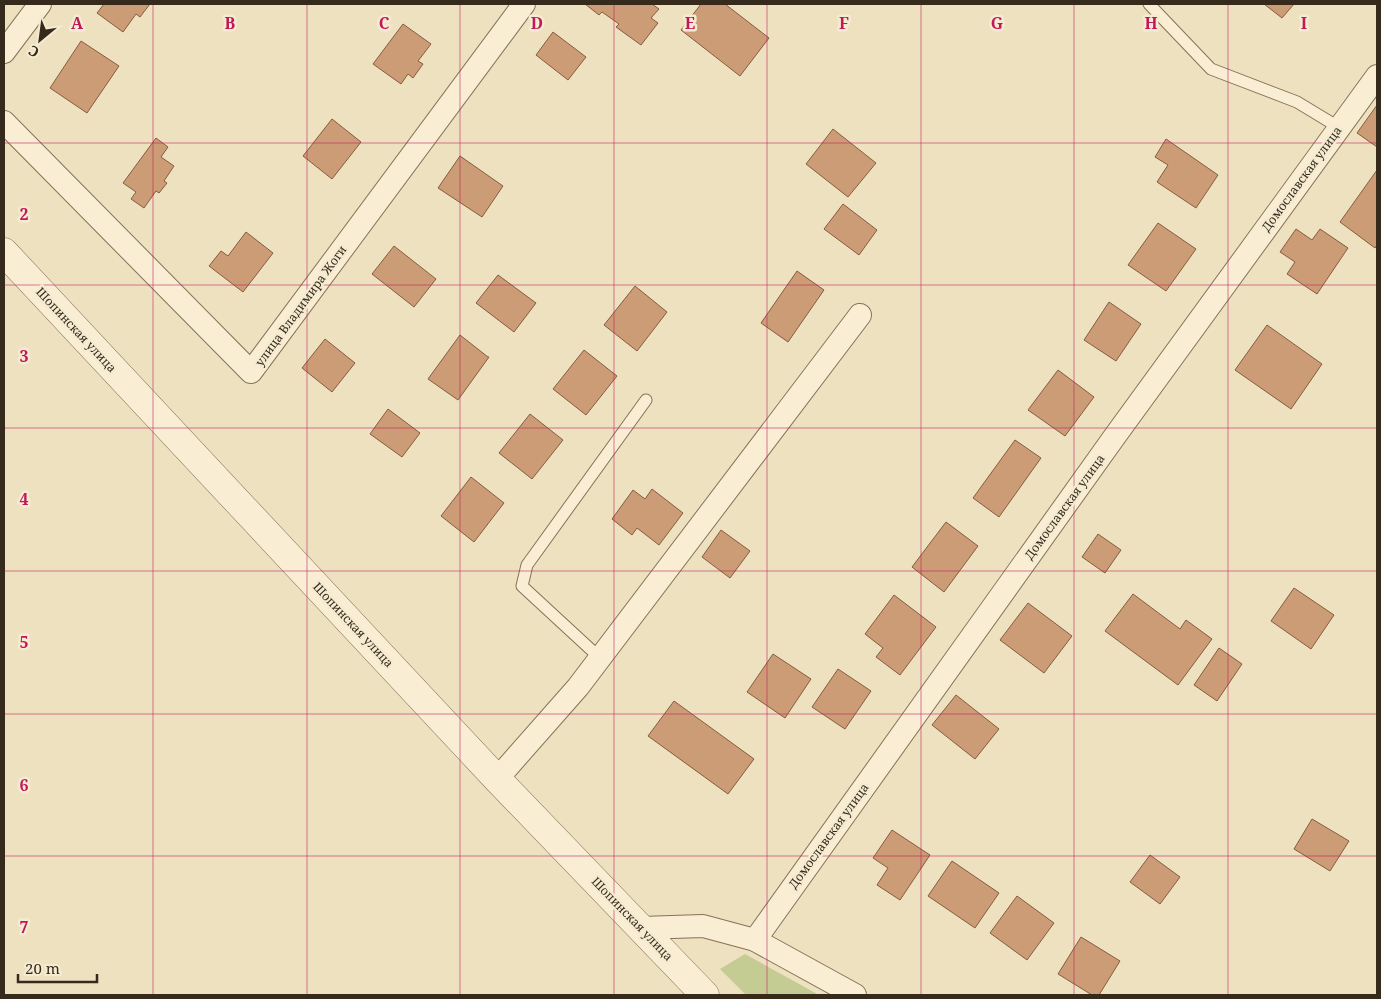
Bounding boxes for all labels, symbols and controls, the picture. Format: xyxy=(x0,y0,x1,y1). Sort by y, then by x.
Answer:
text: A xyxy=(71,12,84,34)
text: B xyxy=(225,12,236,34)
text: C xyxy=(379,12,390,34)
text: D xyxy=(531,12,543,34)
text: E xyxy=(685,12,695,34)
text: F xyxy=(839,12,849,34)
text: G xyxy=(991,12,1003,34)
text: H xyxy=(1144,12,1158,34)
text: I xyxy=(1301,12,1307,34)
north arrow xyxy=(15,15,65,65)
text: С xyxy=(25,41,42,62)
street label: Домославская улица xyxy=(1258,123,1346,235)
text: 2 xyxy=(19,203,29,225)
street label: улица Владимира Жоги xyxy=(251,242,350,370)
street label: Шопинская улица xyxy=(32,283,120,376)
text: 3 xyxy=(19,345,29,367)
street label: Домославская улица xyxy=(1021,451,1109,563)
text: 4 xyxy=(19,488,29,510)
street label: Шопинская улица xyxy=(309,578,397,671)
text: 5 xyxy=(19,631,29,653)
text: 6 xyxy=(19,774,29,796)
street label: Домославская улица xyxy=(785,780,873,892)
street label: Шопинская улица xyxy=(588,873,677,964)
text: 7 xyxy=(19,916,29,938)
scale bar xyxy=(18,952,96,984)
text: 20 m xyxy=(25,958,60,978)

